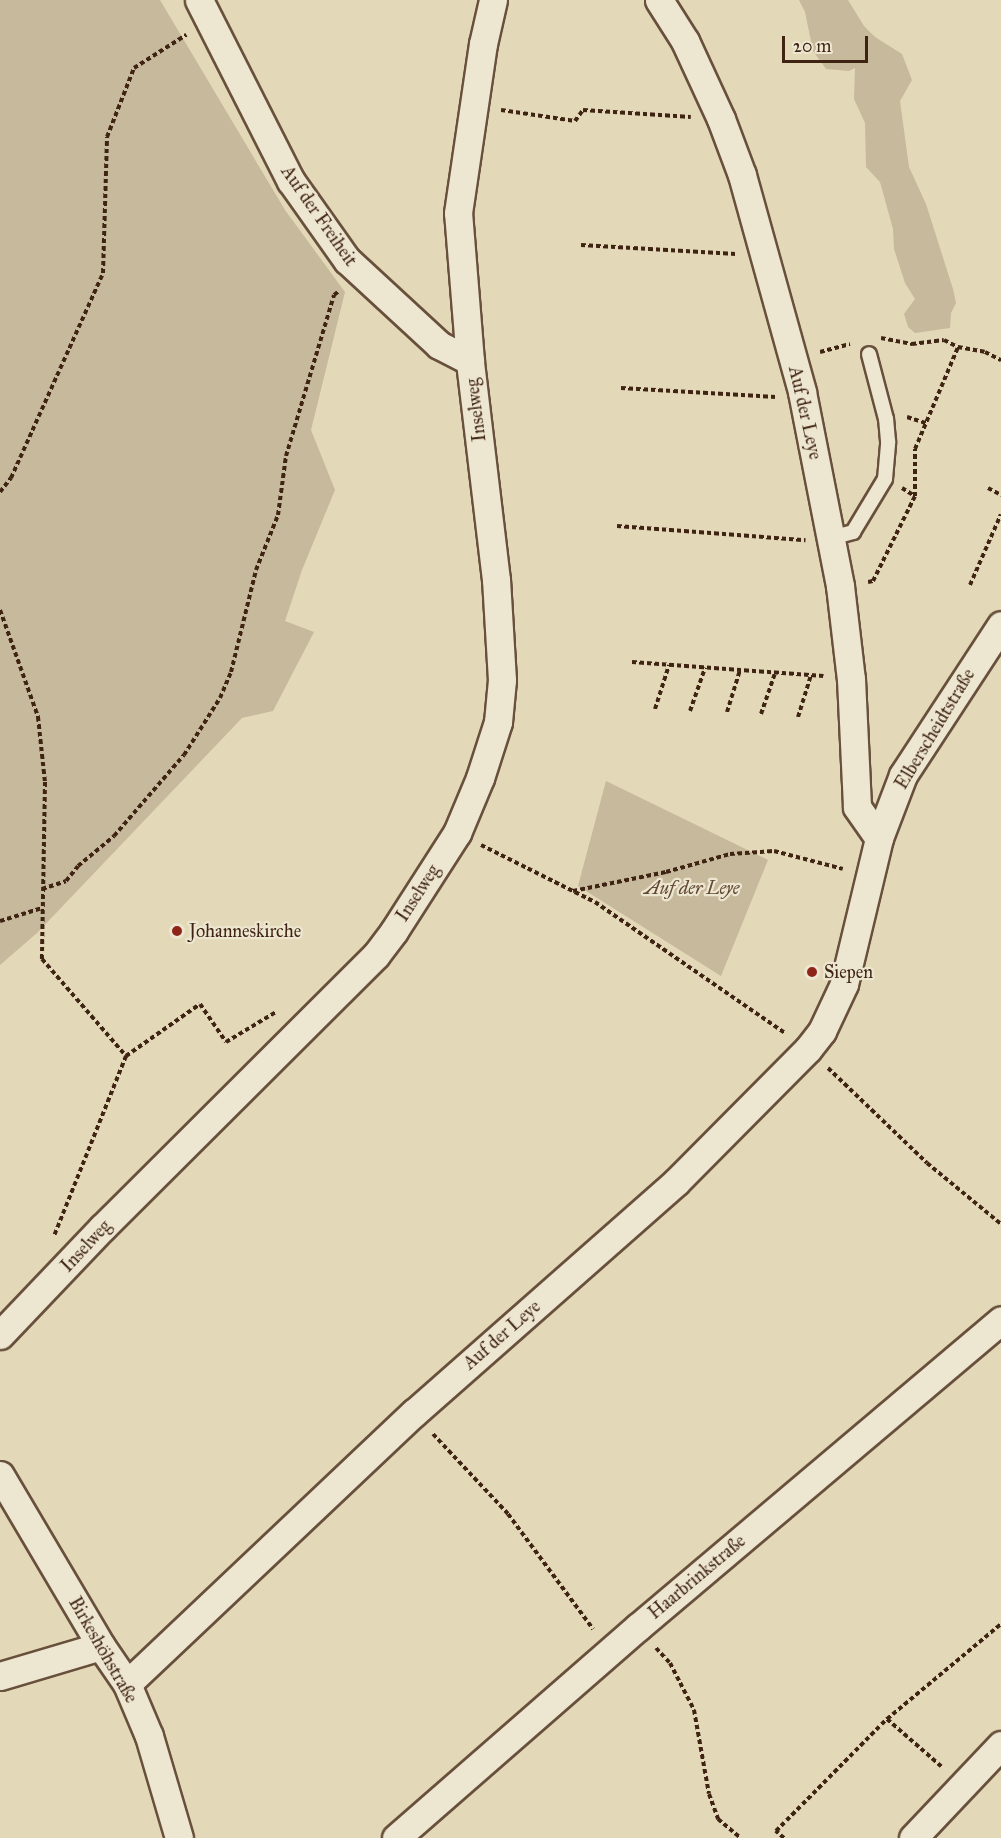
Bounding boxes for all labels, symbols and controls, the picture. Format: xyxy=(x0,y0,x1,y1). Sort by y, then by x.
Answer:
scale bar xyxy=(785,24,870,62)
text: 20 m xyxy=(793,35,831,57)
street label: Auf der Freiheit xyxy=(276,162,362,270)
street label: Auf der Leye xyxy=(784,364,826,462)
street label: Inselweg xyxy=(461,377,491,443)
street label: Elberscheidtstraße xyxy=(891,665,979,793)
street label: Inselweg xyxy=(392,860,444,926)
park label: Auf der Leye xyxy=(645,877,739,899)
place label: Johanneskirche xyxy=(189,920,301,942)
marker: Johanneskirche xyxy=(170,924,184,938)
place label: Siepen xyxy=(824,961,873,983)
marker: Siepen xyxy=(805,965,819,979)
street label: Inselweg xyxy=(56,1215,116,1277)
street label: Auf der Leye xyxy=(459,1296,545,1374)
street label: Haarbrinkstraße xyxy=(644,1530,750,1624)
street label: Birkeshöhstraße xyxy=(64,1593,142,1707)

